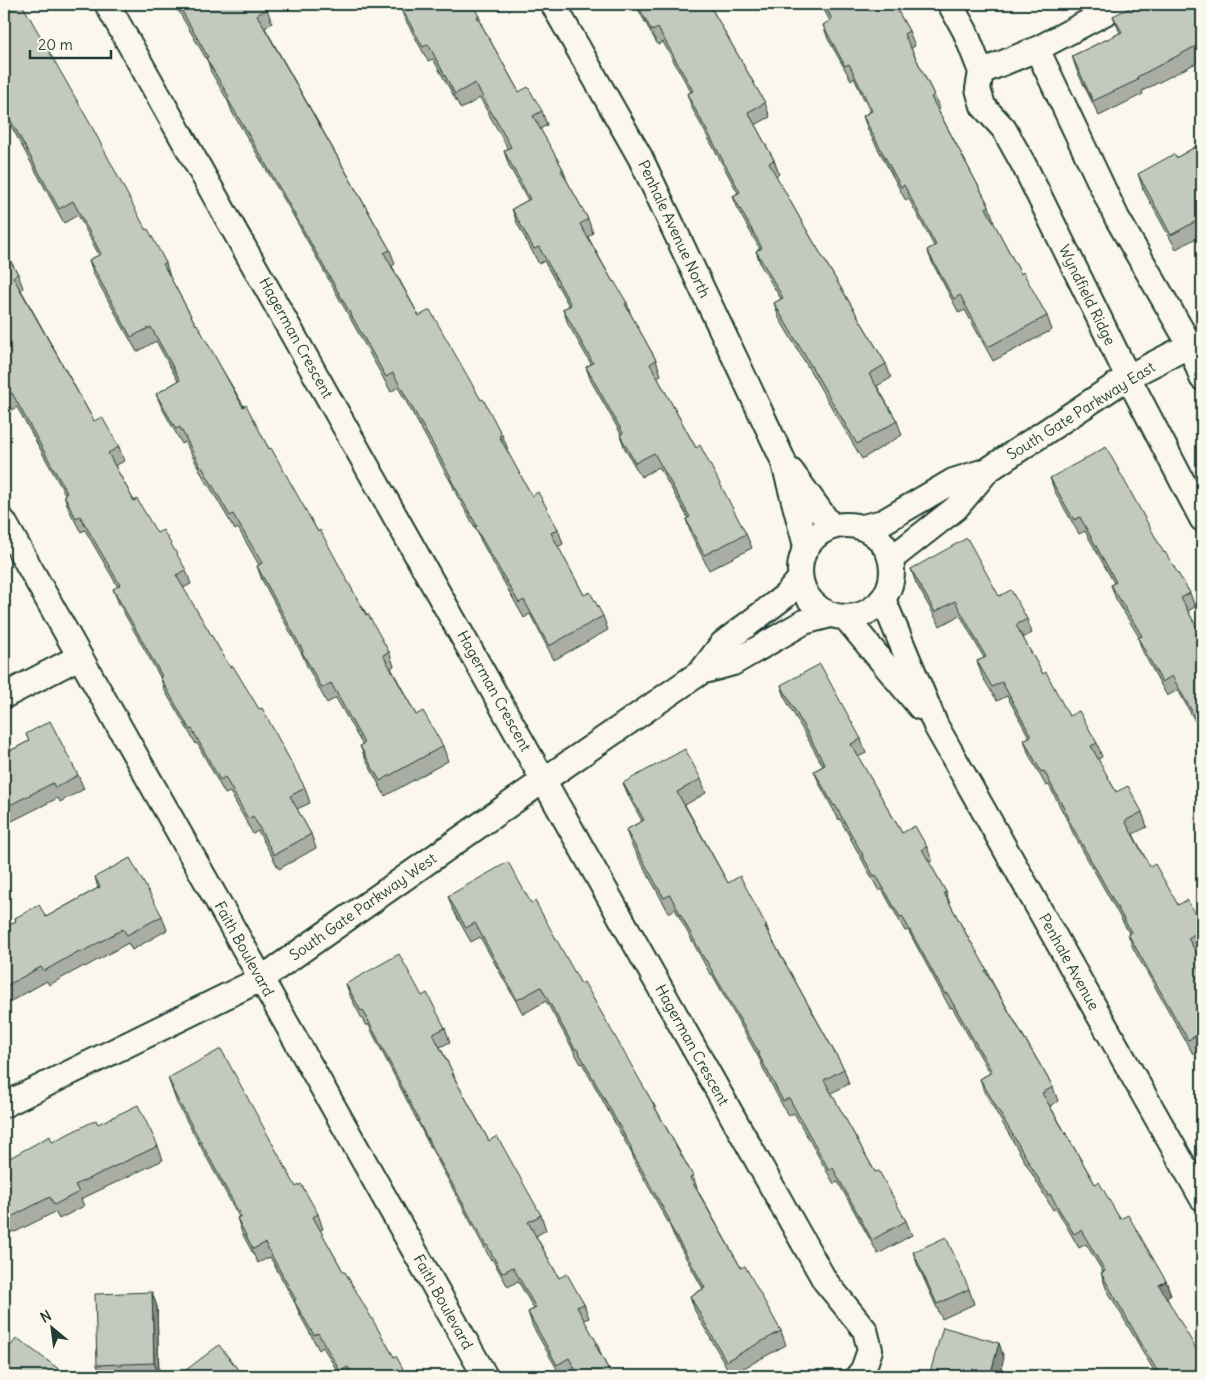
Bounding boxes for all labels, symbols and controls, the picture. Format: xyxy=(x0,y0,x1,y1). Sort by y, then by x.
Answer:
scale bar xyxy=(30,28,111,60)
text: 20 m xyxy=(38,35,73,54)
street label: Penhale Avenue North xyxy=(634,157,715,301)
street label: Wyndfield Ridge xyxy=(1055,241,1120,348)
street label: Hagerman Crescent xyxy=(255,274,338,402)
street label: South Gate Parkway East xyxy=(1003,357,1158,464)
street label: Hagerman Crescent xyxy=(453,627,536,755)
street label: South Gate Parkway West xyxy=(286,849,440,965)
street label: Faith Boulevard xyxy=(210,898,279,1000)
street label: Penhale Avenue xyxy=(1035,910,1104,1013)
street label: Hagerman Crescent xyxy=(651,981,734,1109)
street label: Faith Boulevard xyxy=(409,1251,478,1353)
north arrow xyxy=(28,1302,78,1352)
text: N xyxy=(37,1306,54,1327)

